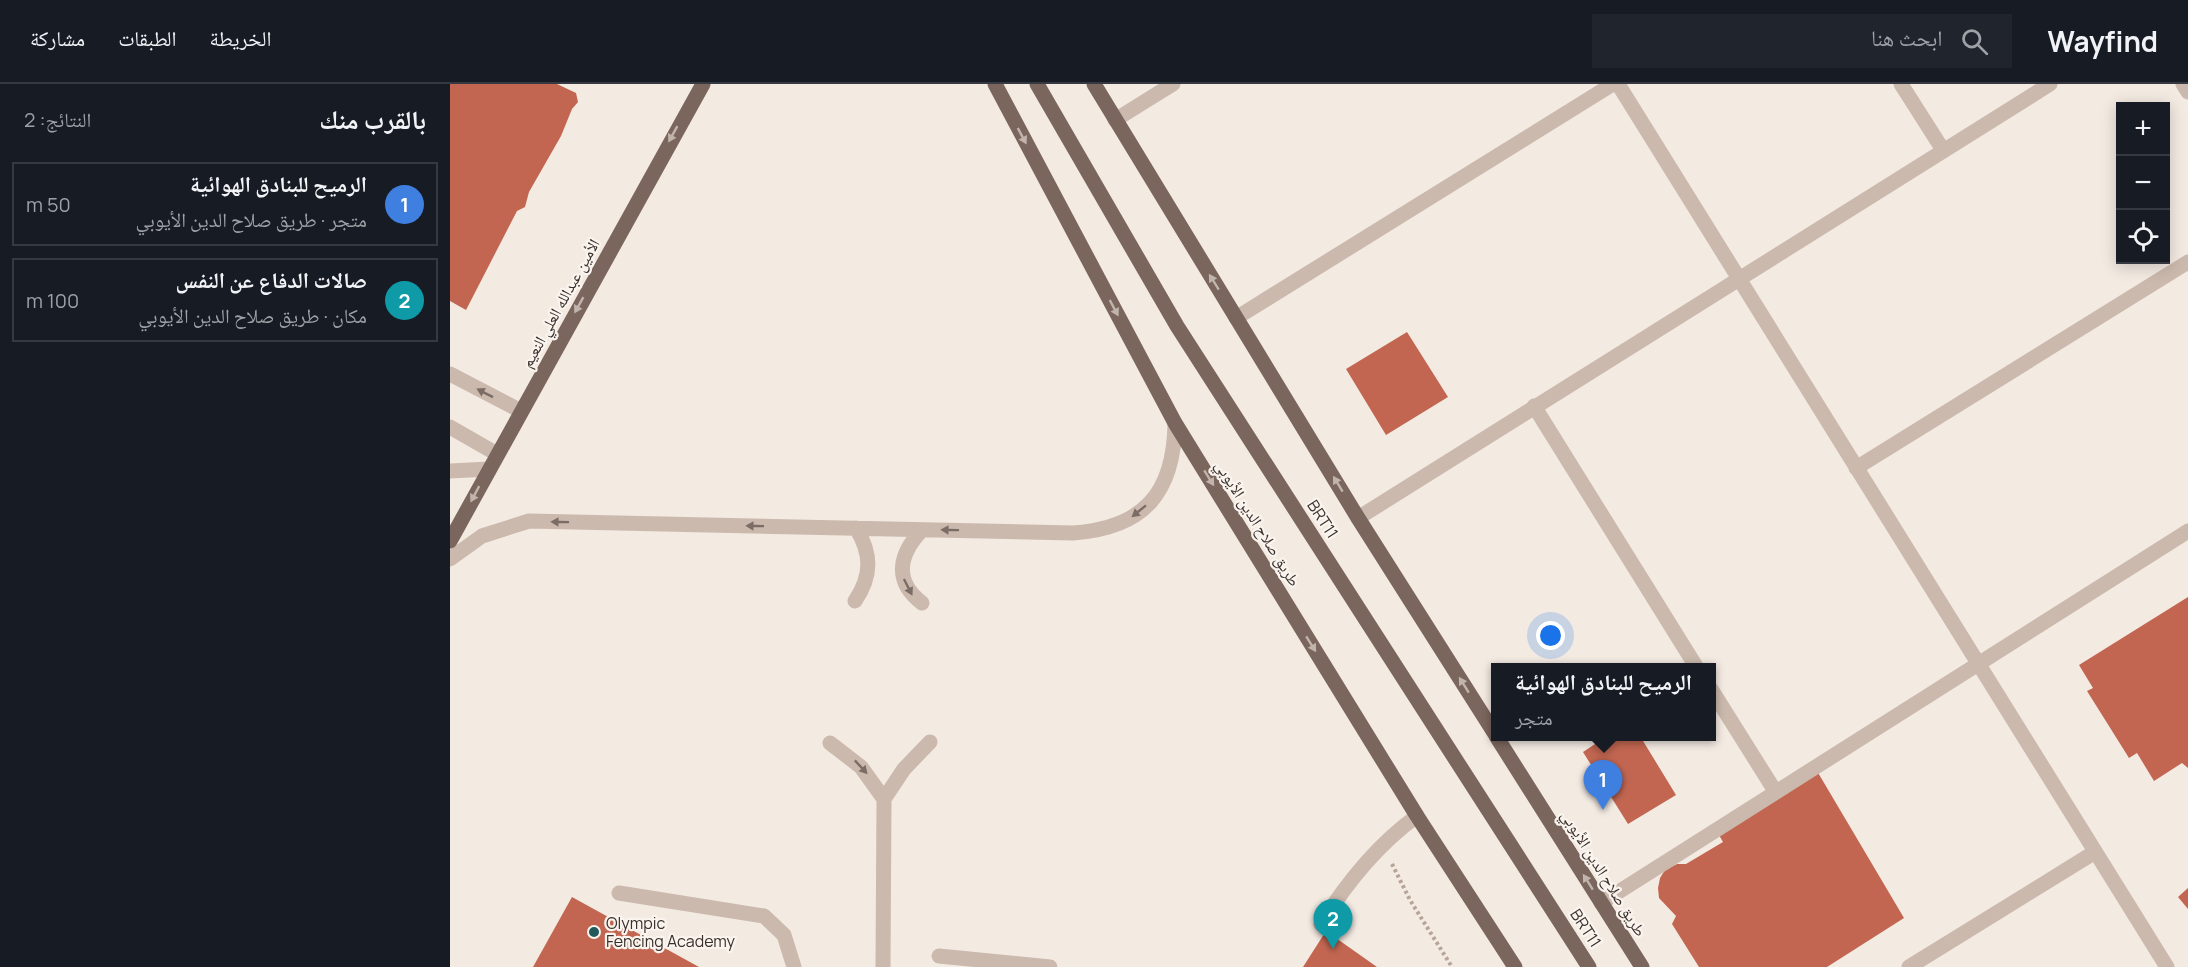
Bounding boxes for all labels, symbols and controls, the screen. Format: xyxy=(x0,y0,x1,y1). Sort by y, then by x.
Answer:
search box xyxy=(1592,14,2012,68)
text: Wayfind xyxy=(2048,22,2158,60)
text: ابحث هنا xyxy=(1871,23,1943,53)
text: مشاركة xyxy=(30,24,85,52)
text: الطبقات xyxy=(118,24,177,52)
text: الخريطة xyxy=(210,24,271,52)
icon: search xyxy=(1958,25,1991,58)
text: بالقرب منك xyxy=(319,101,426,137)
map controls xyxy=(2116,102,2170,264)
button: + xyxy=(2116,102,2170,156)
text: النتائج: 2 xyxy=(24,106,91,133)
one-way arrow xyxy=(668,126,678,143)
one-way arrow xyxy=(1017,127,1027,144)
button: − xyxy=(2116,156,2170,210)
text: الرميح للبنادق الهوائية xyxy=(190,169,367,199)
text: 50 m xyxy=(26,191,71,218)
text: 1 xyxy=(400,191,409,218)
text: متجر · طريق صلاح الدين الأيوبي xyxy=(136,206,367,233)
button: locate xyxy=(2116,210,2170,264)
street label: الأمين عبدالله العلي النعيم xyxy=(515,235,606,372)
text: صالات الدفاع عن النفس xyxy=(176,265,367,295)
one-way arrow xyxy=(1208,274,1219,290)
text: 100 m xyxy=(26,287,79,314)
text: 2 xyxy=(399,287,410,314)
one-way arrow xyxy=(574,297,584,314)
one-way arrow xyxy=(1109,299,1119,316)
text: مكان · طريق صلاح الدين الأيوبي xyxy=(138,302,367,329)
one-way arrow xyxy=(477,388,494,397)
street label: طريق صلاح الدين الأيوبي xyxy=(1209,456,1306,591)
one-way arrow xyxy=(1203,470,1214,486)
one-way arrow xyxy=(1332,476,1343,492)
one-way arrow xyxy=(470,486,480,503)
street label: BRT11 xyxy=(1302,495,1344,543)
one-way arrow xyxy=(1132,505,1147,517)
one-way arrow xyxy=(550,517,569,527)
one-way arrow xyxy=(745,521,764,531)
one-way arrow xyxy=(940,525,959,535)
one-way arrow xyxy=(902,578,912,596)
your location xyxy=(1536,621,1565,650)
one-way arrow xyxy=(1306,636,1317,652)
popup xyxy=(1491,663,1716,741)
text: الرميح للبنادق الهوائية xyxy=(1515,667,1692,697)
one-way arrow xyxy=(1458,677,1469,693)
text: متجر xyxy=(1515,704,1553,731)
one-way arrow xyxy=(853,760,867,774)
pin: 1 xyxy=(1584,760,1622,810)
street label: طريق صلاح الدين الأيوبي xyxy=(1555,806,1652,941)
one-way arrow xyxy=(1583,874,1594,890)
pin: 2 xyxy=(1314,900,1352,949)
street label: BRT11 xyxy=(1565,904,1607,952)
place label: Olympic Fencing Academy xyxy=(606,912,736,952)
marker: Olympic Fencing Academy xyxy=(587,925,601,939)

